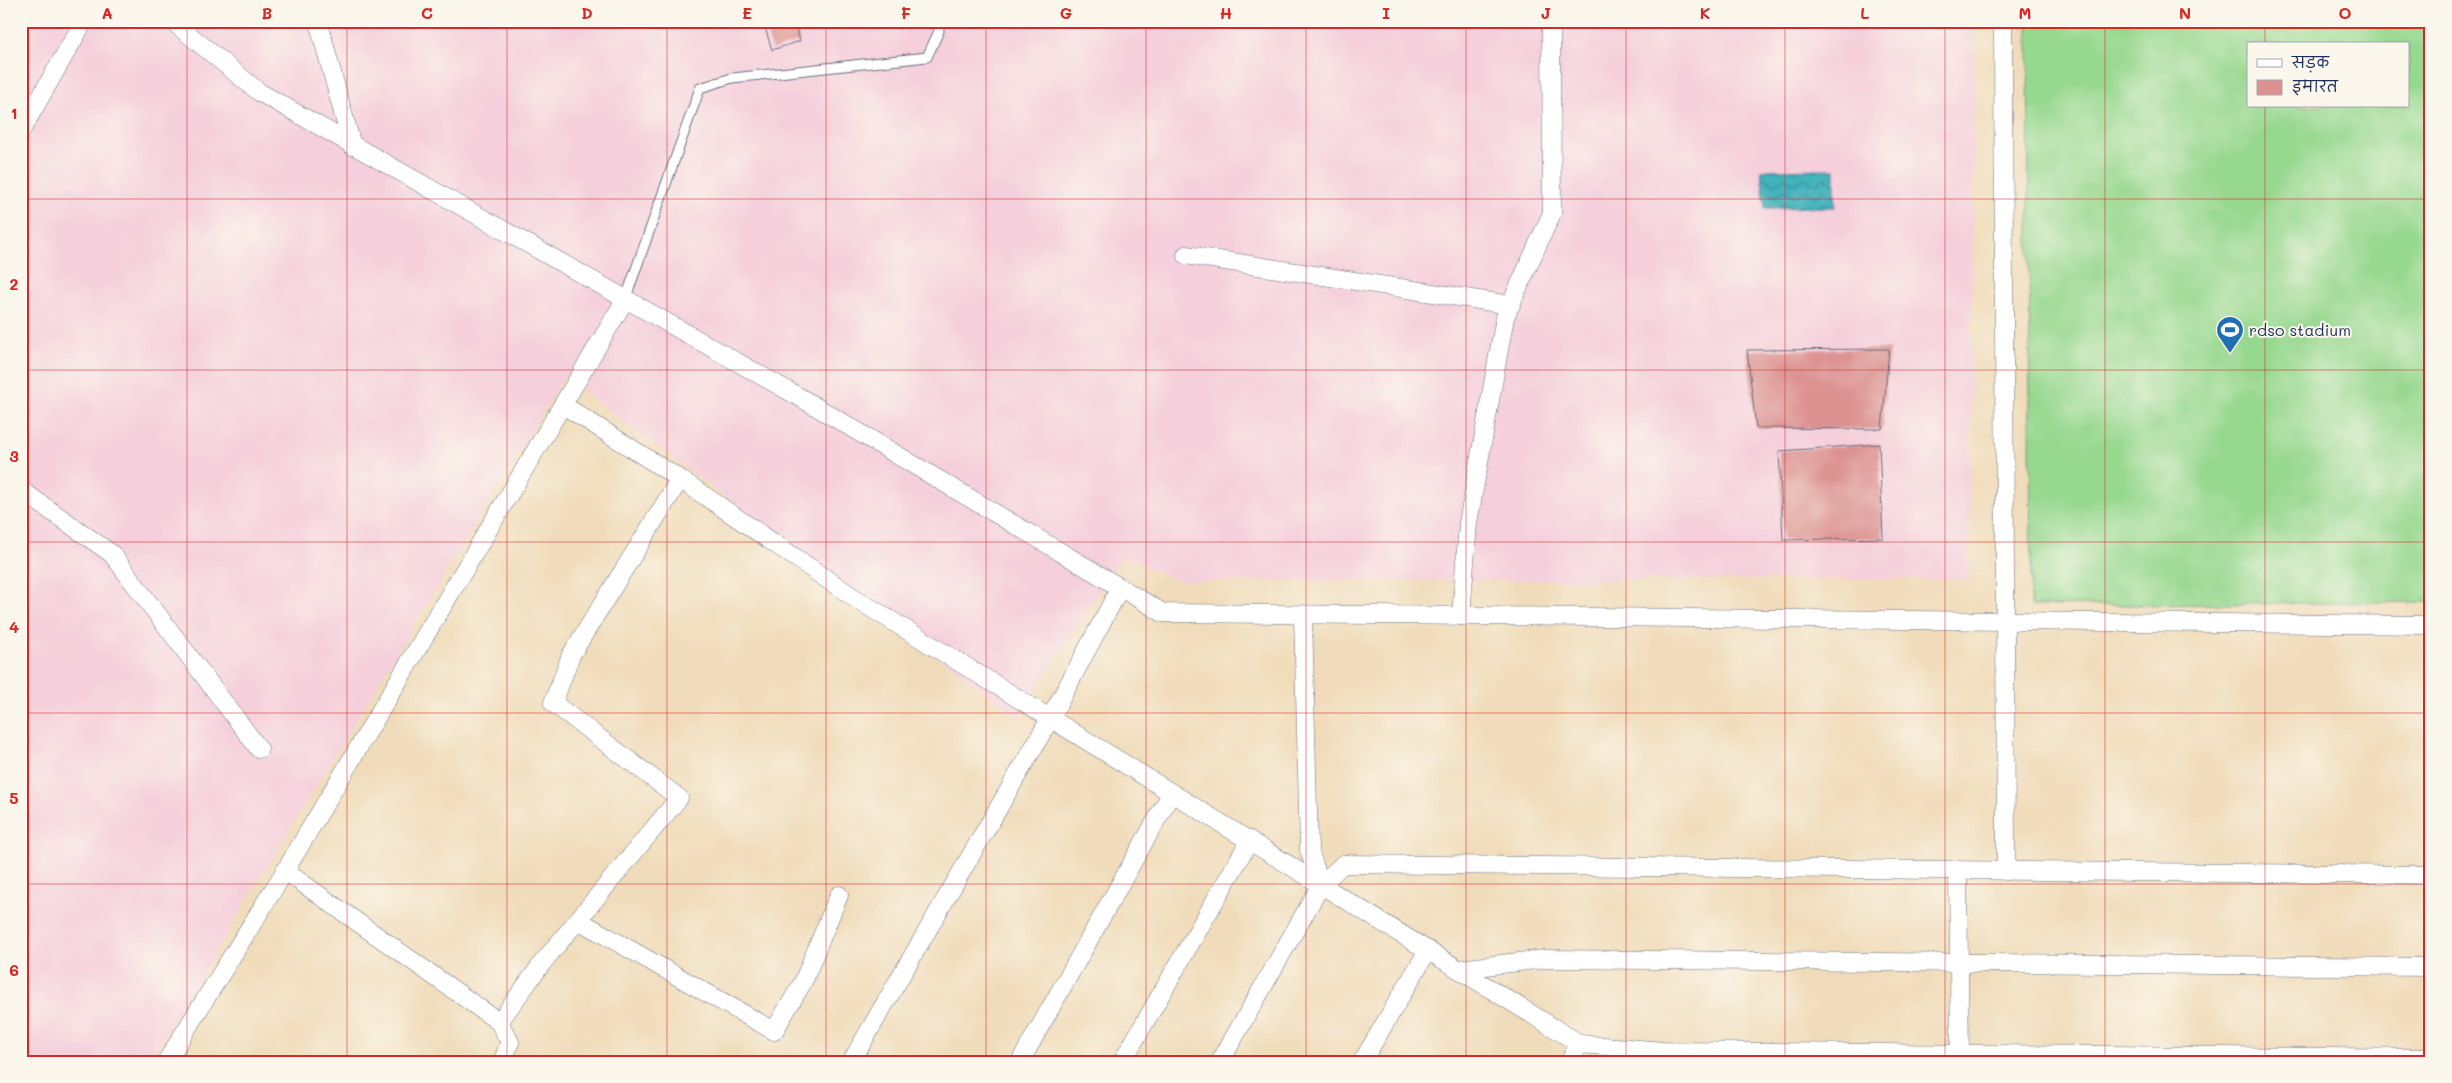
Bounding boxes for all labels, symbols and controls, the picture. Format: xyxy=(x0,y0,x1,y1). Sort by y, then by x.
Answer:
text: A xyxy=(101,2,113,23)
text: B xyxy=(262,2,272,23)
text: C xyxy=(421,2,433,23)
text: D xyxy=(581,2,593,23)
text: E xyxy=(742,2,752,23)
text: F xyxy=(901,2,911,23)
text: G xyxy=(1060,2,1072,23)
text: H xyxy=(1220,2,1232,23)
text: I xyxy=(1382,2,1390,23)
text: J xyxy=(1541,2,1551,23)
text: K xyxy=(1700,2,1710,23)
text: L xyxy=(1860,2,1870,23)
text: M xyxy=(2019,2,2031,23)
text: N xyxy=(2179,2,2191,23)
text: O xyxy=(2339,2,2352,23)
legend xyxy=(2247,42,2410,108)
text: सड़क xyxy=(2291,52,2330,73)
text: इमारत xyxy=(2292,76,2339,96)
text: 1 xyxy=(10,102,18,123)
text: 2 xyxy=(10,273,19,294)
sports icon: rdso stadium xyxy=(2215,315,2245,354)
place label: rdso stadium xyxy=(2249,319,2351,340)
text: 3 xyxy=(9,445,19,466)
text: 4 xyxy=(9,616,19,637)
text: 5 xyxy=(9,787,19,808)
text: 6 xyxy=(9,959,19,980)

